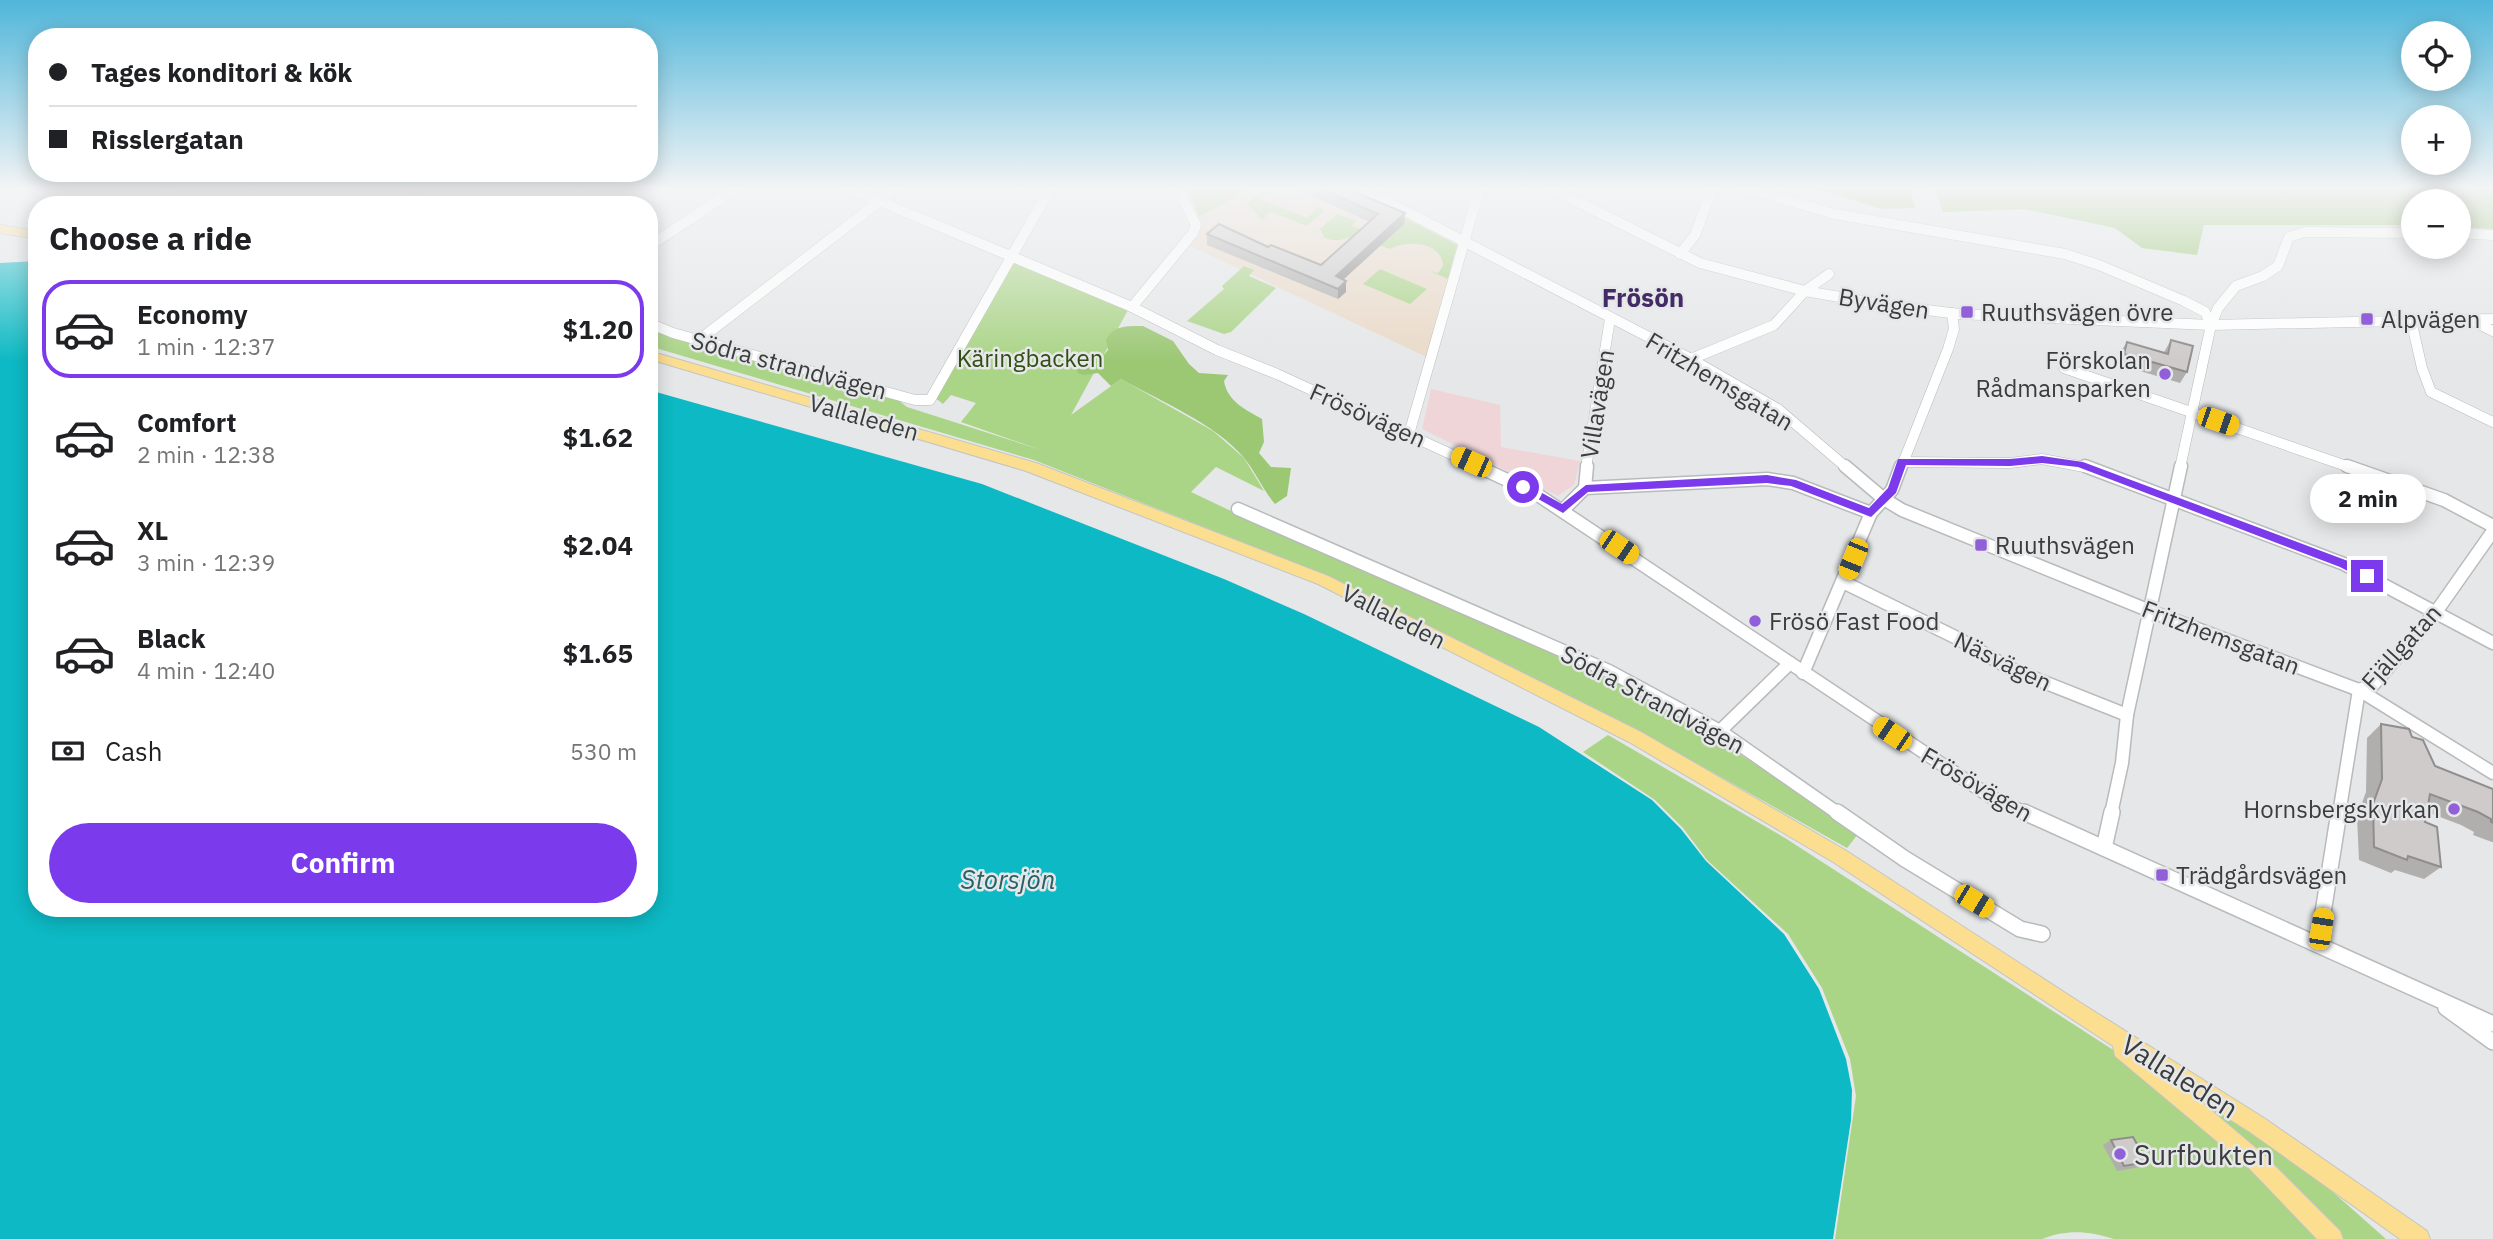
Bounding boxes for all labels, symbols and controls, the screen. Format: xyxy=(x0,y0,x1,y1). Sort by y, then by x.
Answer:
map controls xyxy=(2401,21,2471,259)
button: locate xyxy=(2401,21,2471,91)
text: Tages konditori & kök xyxy=(91,55,352,89)
button: + xyxy=(2401,105,2471,175)
text: Risslergatan xyxy=(91,122,244,156)
button: − xyxy=(2401,189,2471,259)
text: Choose a ride xyxy=(49,217,252,259)
district label: Frösön xyxy=(1602,280,1684,314)
street label: Byvägen xyxy=(1836,280,1932,326)
place label: Ruuthsvägen övre xyxy=(1981,296,2173,328)
text: Economy xyxy=(137,297,248,331)
icon: car xyxy=(53,298,116,361)
place label: Alpvägen xyxy=(2381,303,2480,335)
marker: Ruuthsvägen övre xyxy=(1959,304,1975,320)
marker: Alpvägen xyxy=(2359,311,2375,327)
text: $1.20 xyxy=(563,312,633,346)
street label: Södra strandvägen xyxy=(688,323,890,407)
street label: Fritzhemsgatan xyxy=(1640,324,1800,438)
text: 1 min · 12:37 xyxy=(137,331,275,361)
park label: Käringbacken xyxy=(957,342,1103,374)
place label: Förskolan Rådmansparken xyxy=(1975,344,2151,404)
street label: Villavägen xyxy=(1573,347,1621,461)
marker: Förskolan Rådmansparken xyxy=(2157,366,2173,382)
street label: Frösövägen xyxy=(1305,375,1431,455)
street label: Vallaleden xyxy=(805,386,923,448)
car xyxy=(2195,404,2242,438)
text: Comfort xyxy=(137,405,236,439)
icon: car xyxy=(53,406,116,469)
text: $1.62 xyxy=(563,420,633,454)
text: 2 min · 12:38 xyxy=(137,439,275,469)
car xyxy=(1448,444,1495,480)
route start xyxy=(1507,471,1539,503)
callout: 2 min xyxy=(2309,475,2425,524)
text: 2 min xyxy=(2338,483,2398,513)
text: XL xyxy=(137,513,168,547)
icon: car xyxy=(53,514,116,577)
car xyxy=(1596,527,1643,567)
text: $2.04 xyxy=(563,528,633,562)
place label: Ruuthsvägen xyxy=(1995,529,2135,561)
car xyxy=(1836,536,1871,582)
marker: Ruuthsvägen xyxy=(1973,537,1989,553)
text: 3 min · 12:39 xyxy=(137,547,275,577)
route end xyxy=(2351,560,2383,592)
street label: Vallaleden xyxy=(1336,576,1452,656)
street label: Fritzhemsgatan xyxy=(2137,592,2305,682)
street label: Fjällgatan xyxy=(2354,597,2448,697)
place label: Frösö Fast Food xyxy=(1769,605,1939,637)
marker: Frösö Fast Food xyxy=(1747,613,1763,629)
text: Black xyxy=(137,621,205,655)
icon: car xyxy=(53,622,116,685)
street label: Näsvägen xyxy=(1949,624,2057,698)
text: $1.65 xyxy=(563,636,633,670)
street label: Södra Strandvägen xyxy=(1556,637,1750,761)
text: 4 min · 12:40 xyxy=(137,655,275,685)
car xyxy=(1869,714,1916,754)
icon: cash xyxy=(49,732,87,770)
text: Cash xyxy=(105,734,162,768)
text: 530 m xyxy=(570,736,637,766)
street label: Frösövägen xyxy=(1915,739,2039,829)
place label: Hornsbergskyrkan xyxy=(2243,793,2440,825)
marker: Hornsbergskyrkan xyxy=(2446,801,2462,817)
button: Confirm xyxy=(49,823,637,903)
place label: Trädgårdsvägen xyxy=(2176,859,2347,891)
water label: Storsjön xyxy=(961,862,1055,896)
marker: Trädgårdsvägen xyxy=(2154,867,2170,883)
car xyxy=(1951,881,1998,921)
car xyxy=(2308,907,2335,951)
street label: Vallaleden xyxy=(2114,1025,2246,1127)
place label: Surfbukten xyxy=(2134,1136,2273,1173)
marker: Surfbukten xyxy=(2112,1146,2128,1162)

